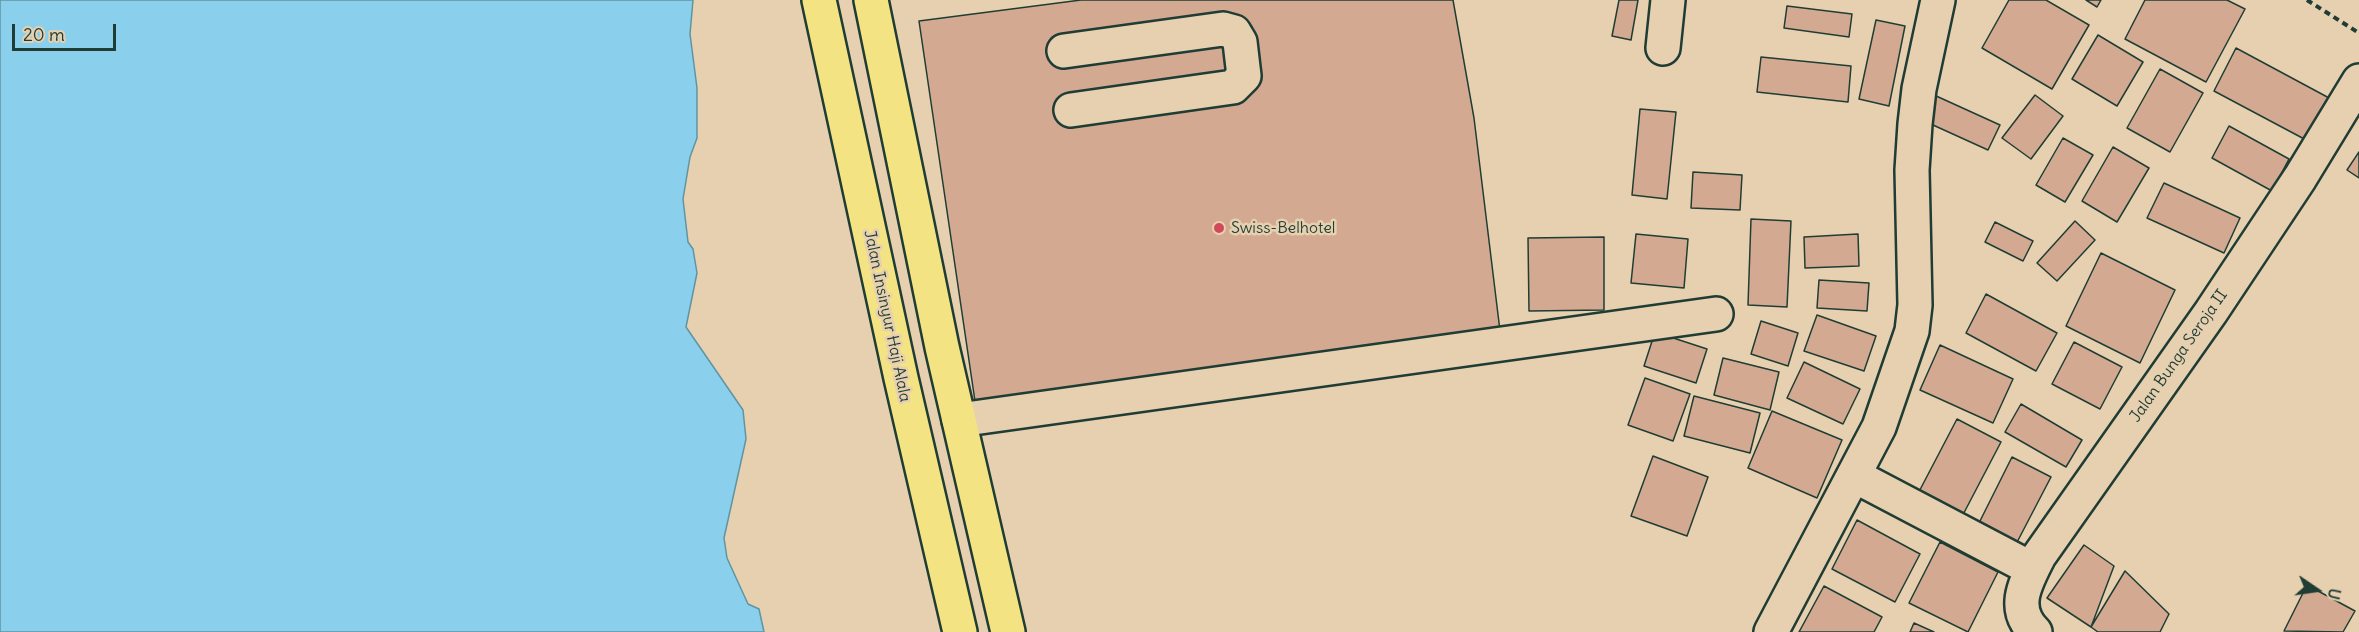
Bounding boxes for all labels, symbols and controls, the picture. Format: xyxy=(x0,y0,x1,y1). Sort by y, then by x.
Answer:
scale bar xyxy=(15,12,118,50)
text: 20 m xyxy=(23,23,65,46)
place label: Swiss-Belhotel xyxy=(1231,218,1335,238)
marker: Swiss-Belhotel xyxy=(1212,221,1226,235)
street label: Jalan Insinyur Haji Alala xyxy=(859,228,915,404)
street label: Jalan Bunga Seroja II xyxy=(2126,286,2232,426)
north arrow xyxy=(2287,560,2347,620)
text: U xyxy=(2324,586,2346,602)

